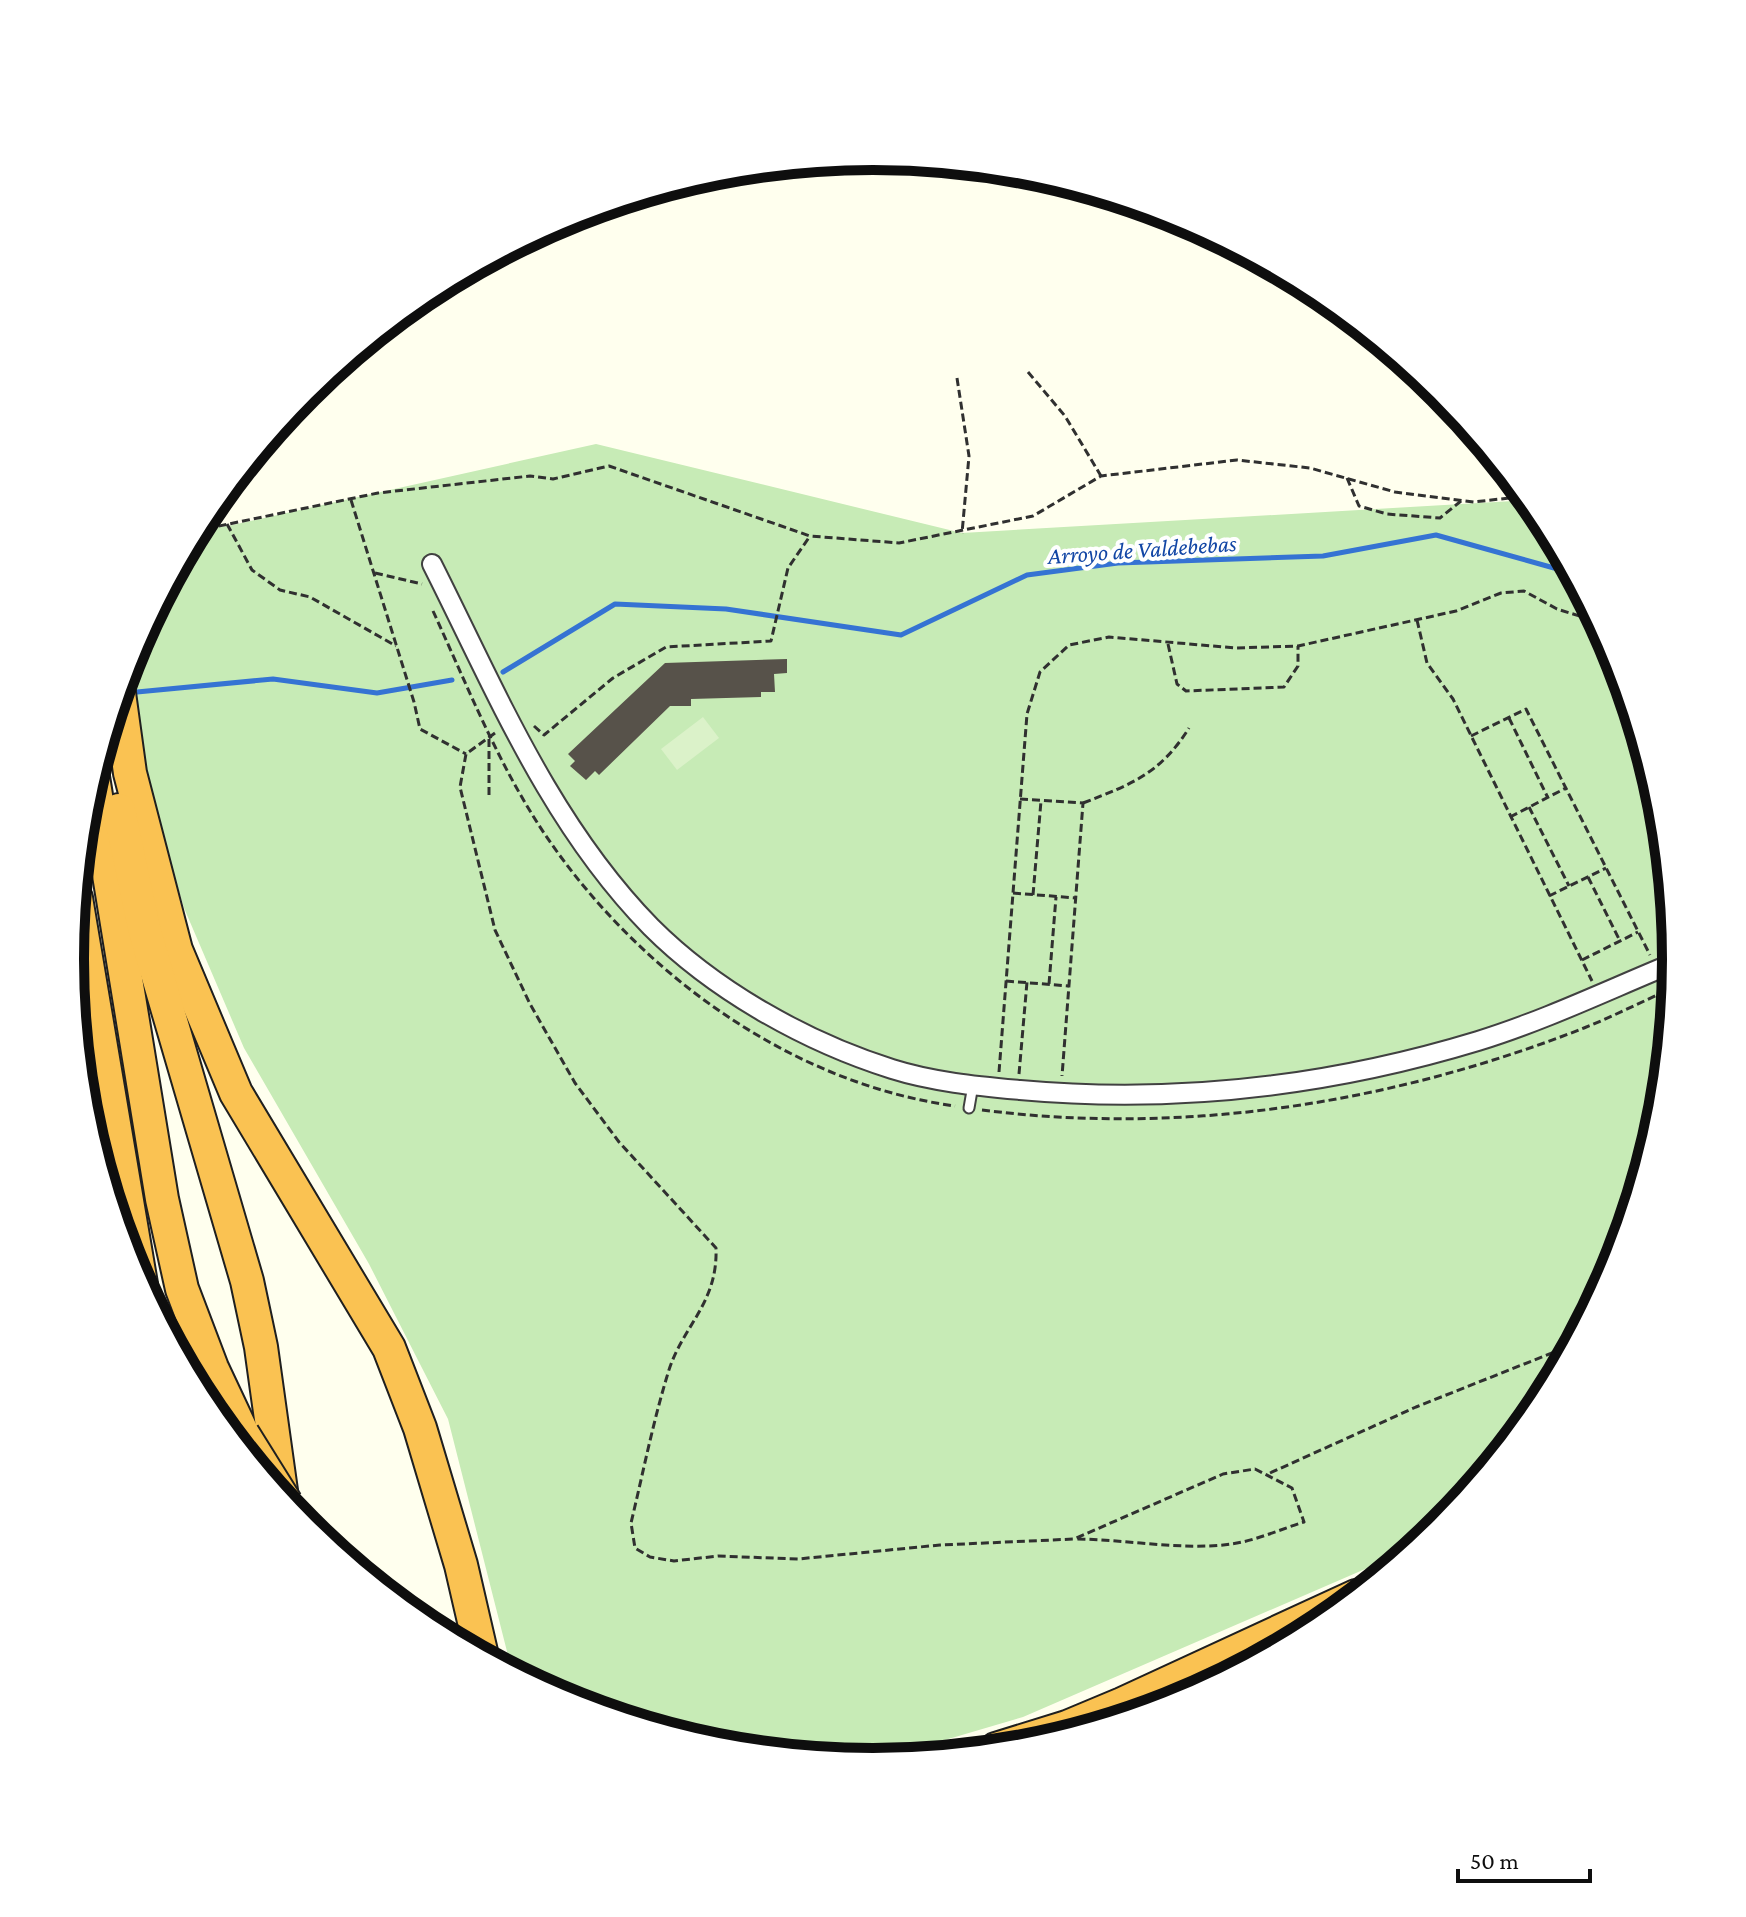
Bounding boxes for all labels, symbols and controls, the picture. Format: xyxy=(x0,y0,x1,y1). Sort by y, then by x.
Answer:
water label: Arroyo de Valdebebas xyxy=(1046,529,1238,569)
scale bar xyxy=(1458,1833,1590,1883)
text: 50 m xyxy=(1470,1847,1519,1874)

